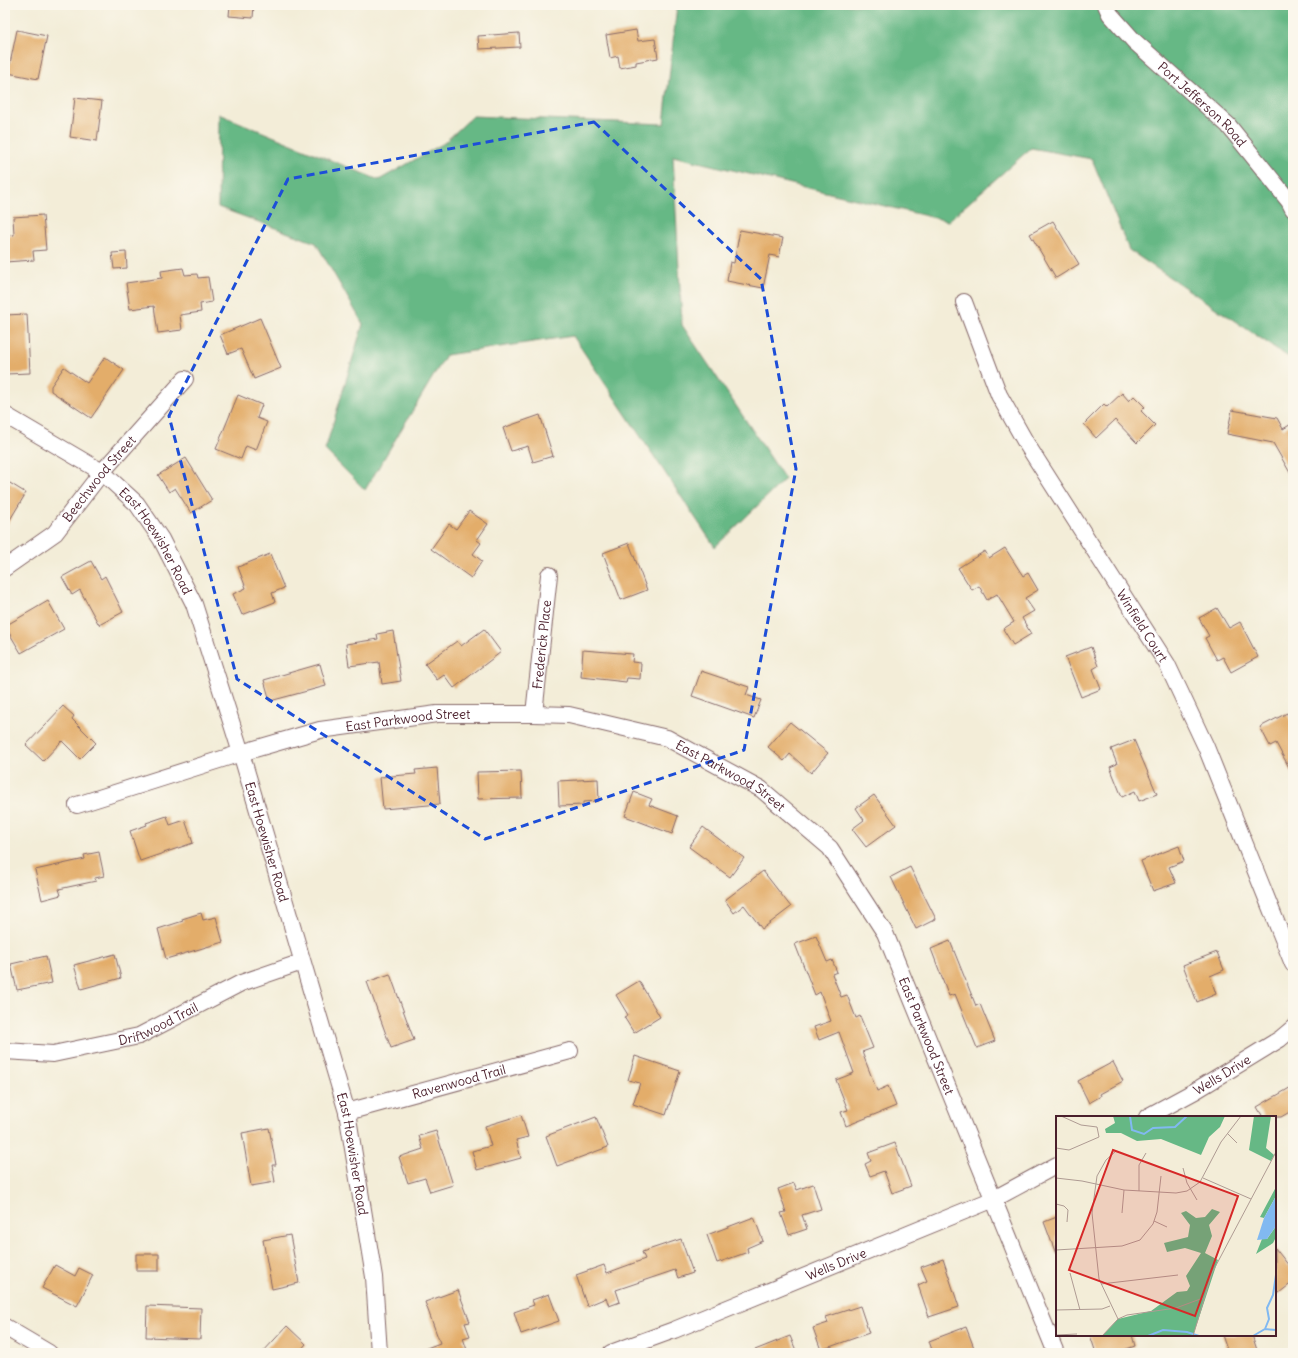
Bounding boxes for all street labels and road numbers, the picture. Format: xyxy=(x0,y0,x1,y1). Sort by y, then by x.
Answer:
street label: Port Jefferson Road xyxy=(1154,58,1250,150)
street label: Beechwood Street xyxy=(59,432,140,525)
street label: East Hoewisher Road xyxy=(115,484,196,598)
street label: Winfield Court xyxy=(1113,586,1172,666)
street label: Frederick Place xyxy=(529,599,555,690)
street label: East Parkwood Street xyxy=(345,706,471,735)
street label: East Parkwood Street xyxy=(672,736,789,816)
street label: East Hoewisher Road xyxy=(241,780,293,904)
street label: East Parkwood Street xyxy=(895,975,958,1098)
street label: Driftwood Trail xyxy=(117,999,201,1049)
street label: Wells Drive xyxy=(1190,1051,1254,1099)
street label: Ravenwood Trail xyxy=(410,1061,508,1103)
street label: East Hoewisher Road xyxy=(333,1090,372,1217)
street label: Wells Drive xyxy=(803,1244,869,1284)

